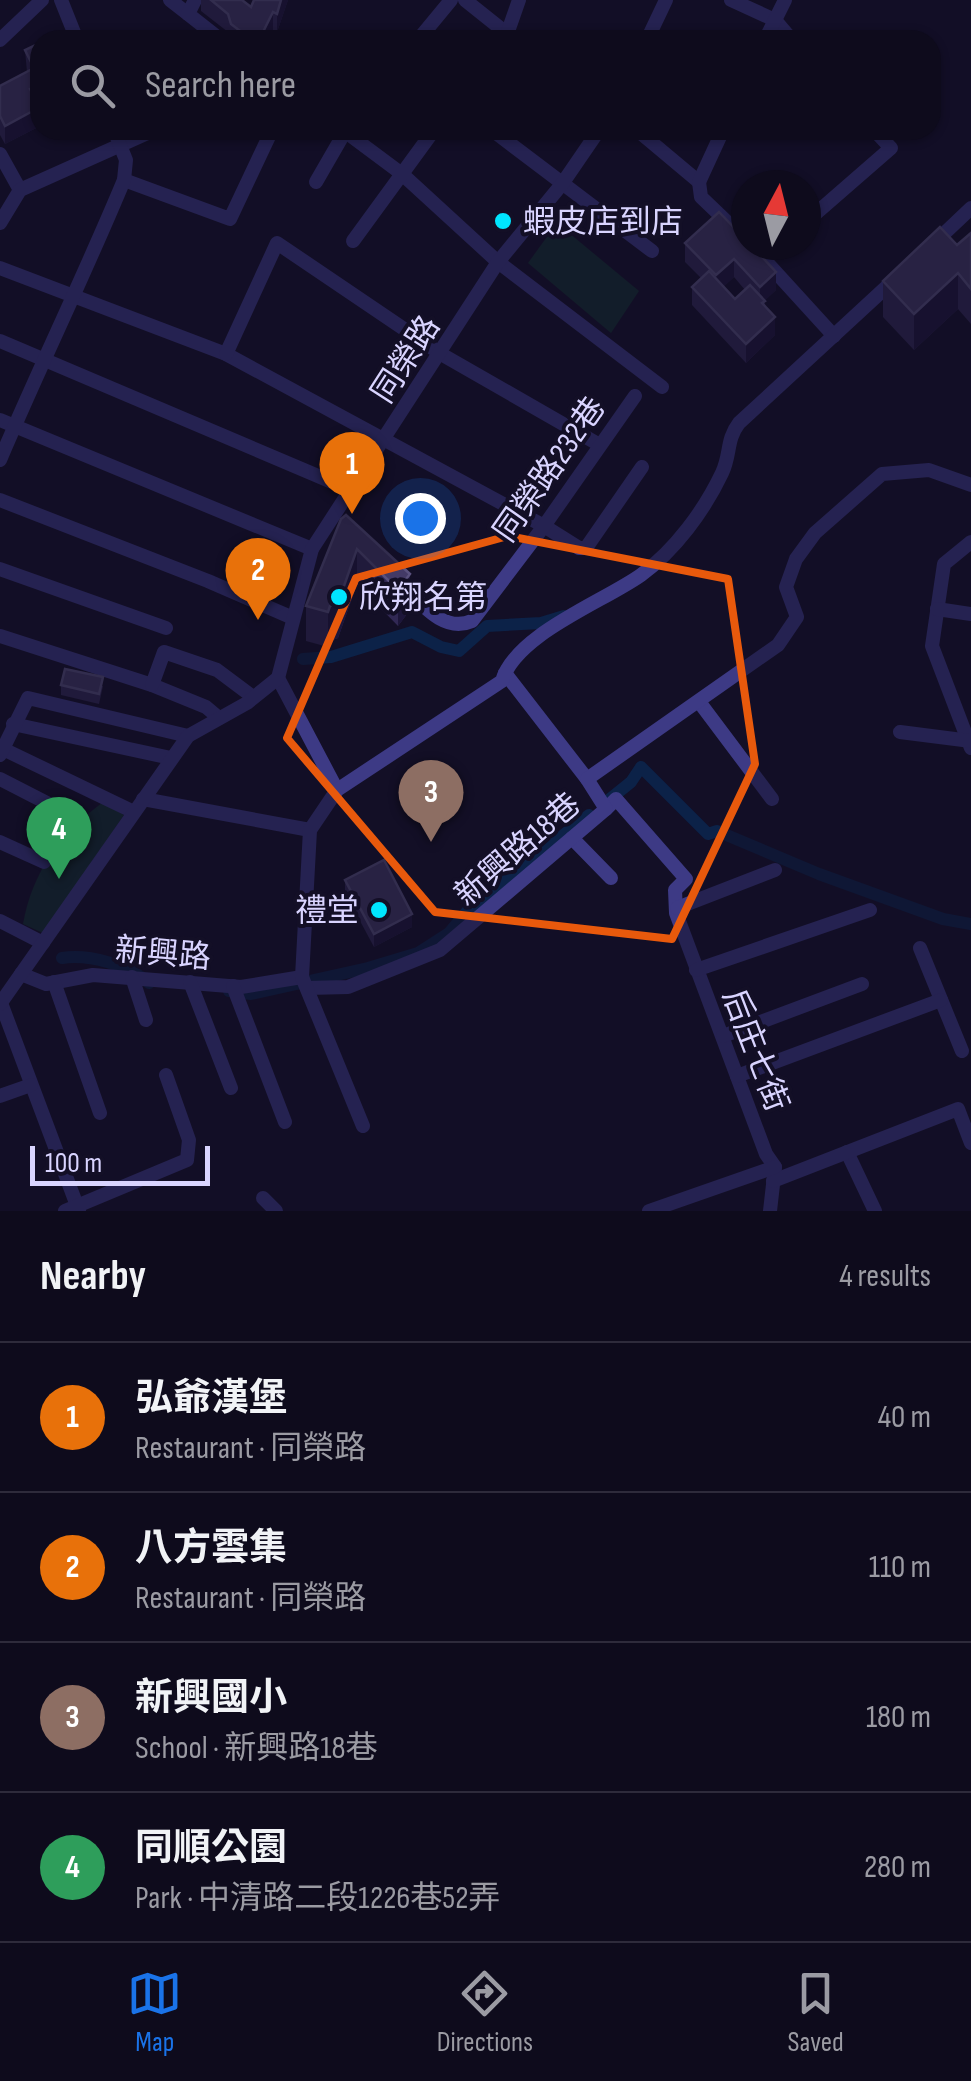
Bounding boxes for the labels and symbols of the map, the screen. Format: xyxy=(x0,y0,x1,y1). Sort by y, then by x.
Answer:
north arrow xyxy=(731,170,821,260)
place label: 蝦皮店到店 xyxy=(523,203,683,242)
marker: 蝦皮店到店 xyxy=(492,210,514,232)
street label: 同榮路 xyxy=(364,309,449,411)
street label: 同榮路232巷 xyxy=(486,390,614,550)
pin: 1 xyxy=(320,432,384,514)
your location xyxy=(395,493,446,544)
pin: 2 xyxy=(226,538,290,620)
place label: 欣翔名第 xyxy=(359,579,487,618)
marker: 欣翔名第 xyxy=(328,586,350,608)
pin: 3 xyxy=(398,760,464,842)
street label: 新興路18巷 xyxy=(447,785,589,915)
pin: 4 xyxy=(27,796,92,879)
place label: 禮堂 xyxy=(295,892,359,931)
marker: 禮堂 xyxy=(368,899,390,921)
street label: 新興路 xyxy=(113,931,212,978)
street label: 后庄七街 xyxy=(713,984,796,1117)
scale bar xyxy=(30,1141,210,1186)

